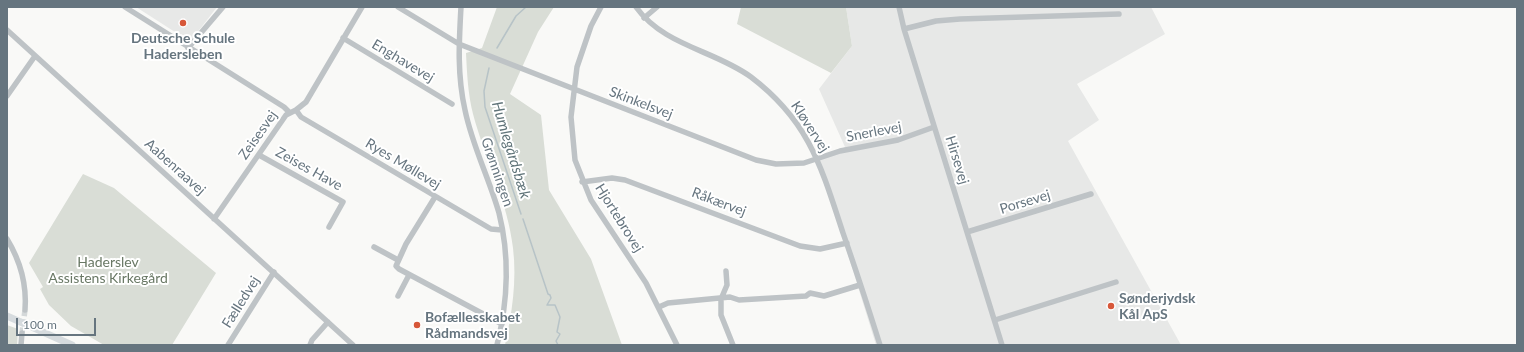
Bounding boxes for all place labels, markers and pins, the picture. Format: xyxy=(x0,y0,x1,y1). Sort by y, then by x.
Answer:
marker: Deutsche Schule Hadersleben xyxy=(178,18,188,28)
place label: Deutsche Schule Hadersleben xyxy=(131,30,235,62)
place label: Sønderjydsk Kål ApS xyxy=(1119,290,1196,322)
marker: Sønderjydsk Kål ApS xyxy=(1106,301,1116,311)
place label: Bofællesskabet Rådmandsvej xyxy=(425,309,520,342)
marker: Bofællesskabet Rådmandsvej xyxy=(412,320,422,330)

